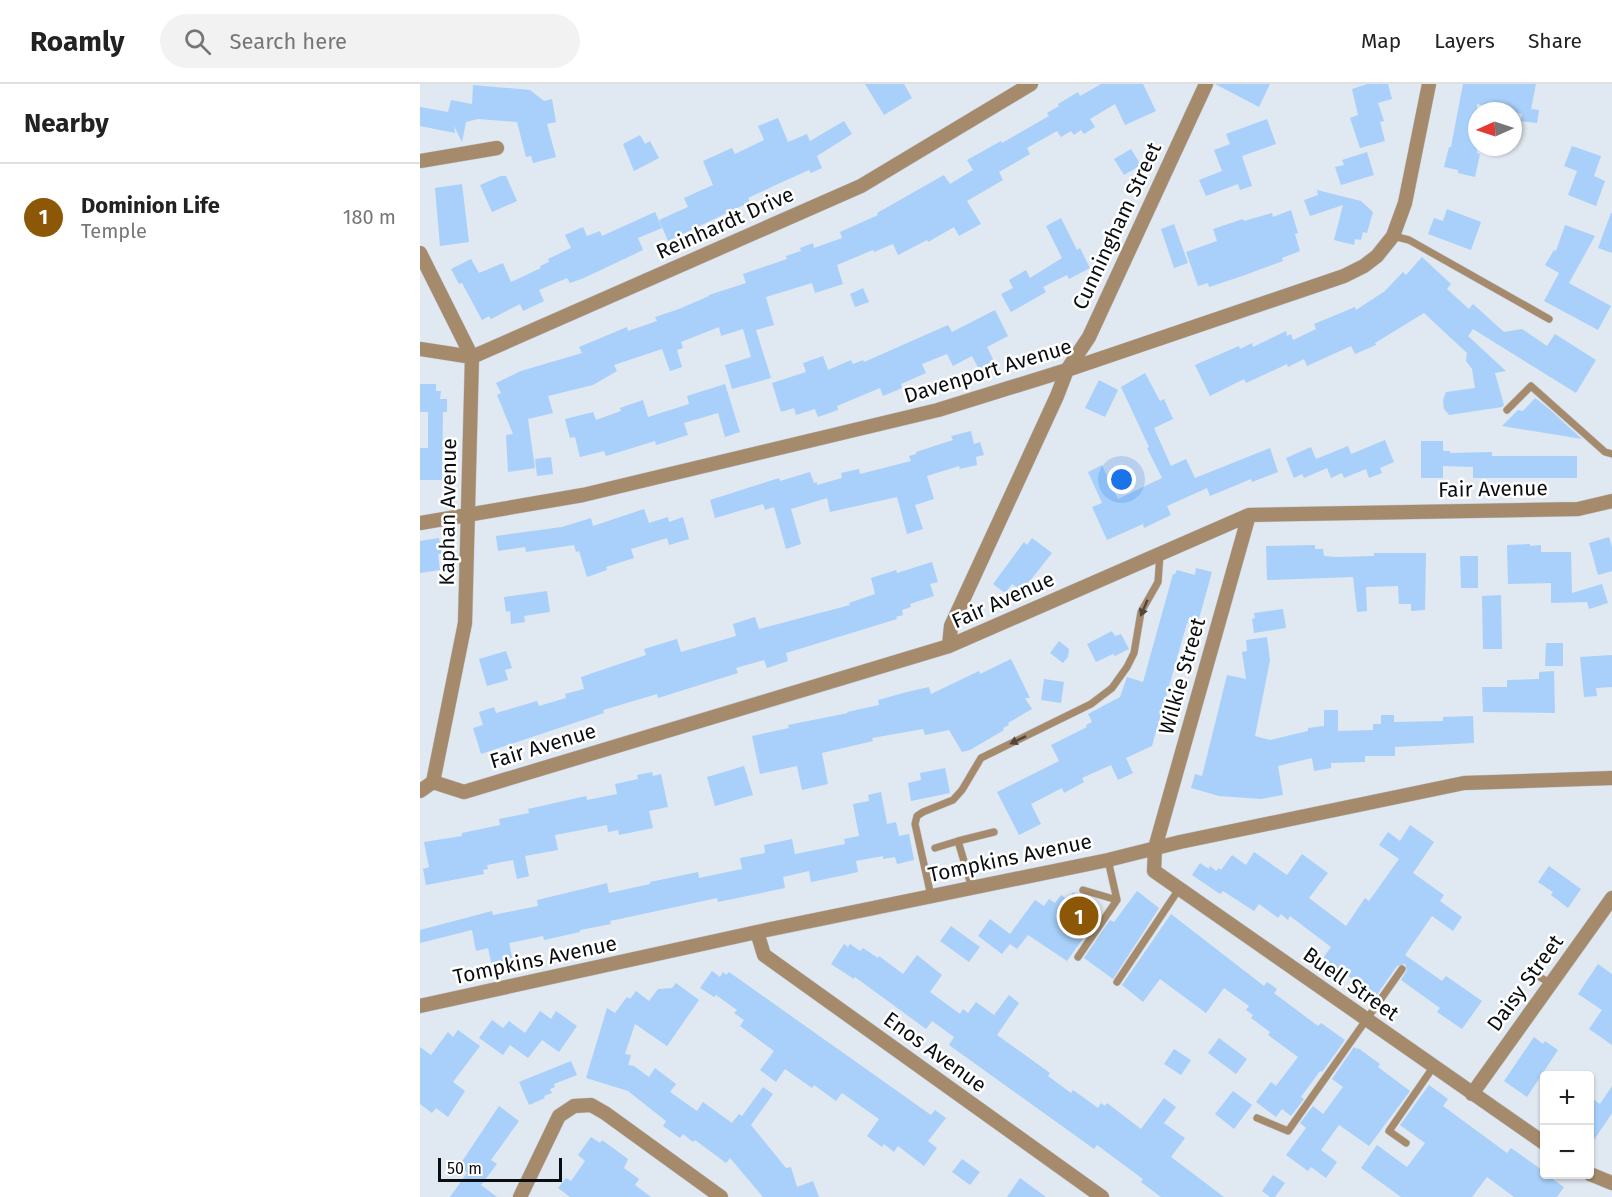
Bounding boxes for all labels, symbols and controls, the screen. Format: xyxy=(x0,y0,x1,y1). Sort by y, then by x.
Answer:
search box xyxy=(160,14,580,68)
text: Roamly xyxy=(30,25,124,58)
icon: search xyxy=(181,25,214,58)
text: Search here xyxy=(229,28,347,55)
text: Map xyxy=(1361,28,1401,54)
text: Layers xyxy=(1434,28,1495,54)
text: Share xyxy=(1528,28,1582,54)
north arrow xyxy=(1468,102,1522,156)
text: Nearby xyxy=(24,108,109,139)
street label: Cunningham Street xyxy=(1067,138,1167,314)
street label: Reinhardt Drive xyxy=(652,181,798,265)
text: Dominion Life xyxy=(81,192,220,219)
text: 1 xyxy=(39,205,48,229)
text: 180 m xyxy=(343,205,396,229)
text: Temple xyxy=(81,219,147,243)
street label: Davenport Avenue xyxy=(901,333,1075,409)
street label: Kaphan Avenue xyxy=(434,438,462,586)
your location xyxy=(1107,465,1136,494)
street label: Fair Avenue xyxy=(1438,475,1548,503)
street label: Fair Avenue xyxy=(948,566,1058,634)
one-way arrow xyxy=(1139,600,1149,618)
street label: Wilkie Street xyxy=(1153,614,1211,737)
street label: Fair Avenue xyxy=(487,718,599,774)
one-way arrow xyxy=(1010,735,1027,744)
street label: Tompkins Avenue xyxy=(926,828,1094,888)
pin: 1 xyxy=(1060,894,1098,938)
street label: Daisy Street xyxy=(1481,929,1569,1036)
street label: Tompkins Avenue xyxy=(451,930,619,990)
street label: Buell Street xyxy=(1298,941,1404,1027)
street label: Enos Avenue xyxy=(879,1006,991,1098)
map controls xyxy=(1540,1071,1594,1179)
button: + xyxy=(1540,1071,1594,1125)
button: − xyxy=(1540,1125,1594,1179)
scale bar xyxy=(438,1155,562,1182)
text: 50 m xyxy=(447,1159,482,1178)

